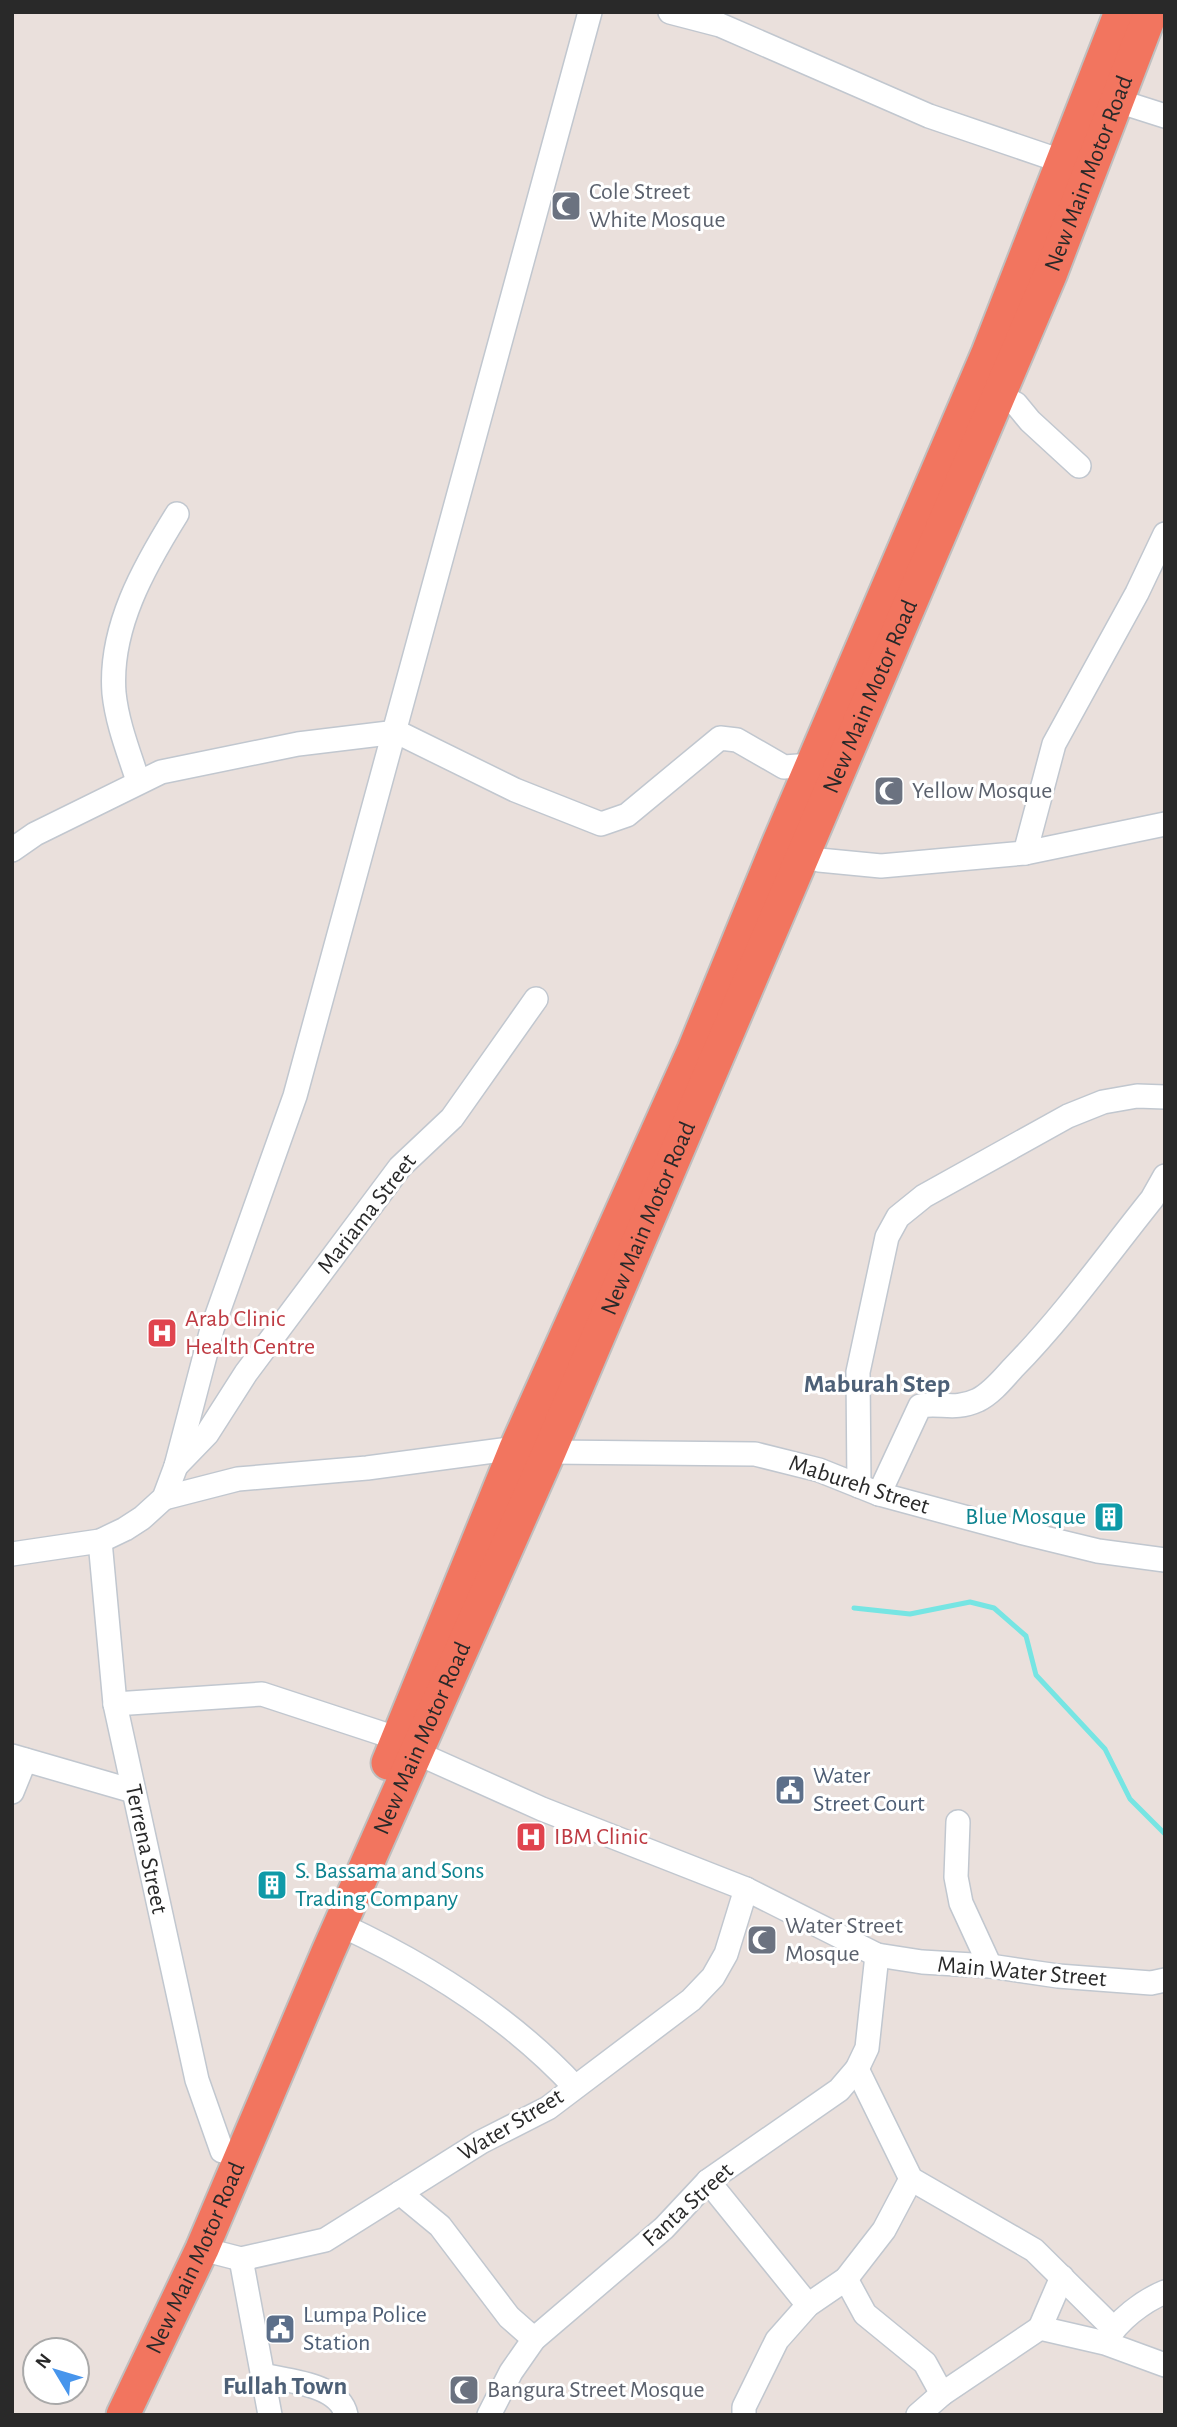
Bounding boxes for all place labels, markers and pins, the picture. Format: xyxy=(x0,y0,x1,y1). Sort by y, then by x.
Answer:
place label: Cole Street White Mosque xyxy=(589,180,725,232)
mosque icon: Cole Street White Mosque xyxy=(549,189,583,223)
mosque icon: Yellow Mosque xyxy=(872,774,906,808)
place label: Yellow Mosque xyxy=(912,779,1052,803)
place label: Arab Clinic Health Centre xyxy=(185,1307,315,1359)
hospital icon: Arab Clinic Health Centre xyxy=(145,1316,179,1350)
building icon: Blue Mosque xyxy=(1092,1500,1126,1534)
place label: Blue Mosque xyxy=(965,1505,1086,1529)
place label: Water Street Court xyxy=(813,1764,925,1816)
public building icon: Water Street Court xyxy=(773,1773,807,1807)
hospital icon: IBM Clinic xyxy=(514,1820,548,1854)
place label: IBM Clinic xyxy=(554,1825,648,1849)
place label: S. Bassama and Sons Trading Company xyxy=(295,1859,484,1911)
building icon: S. Bassama and Sons Trading Company xyxy=(255,1868,289,1902)
place label: Water Street Mosque xyxy=(785,1914,903,1966)
mosque icon: Water Street Mosque xyxy=(745,1923,779,1957)
place label: Lumpa Police Station xyxy=(303,2303,427,2355)
public building icon: Lumpa Police Station xyxy=(263,2312,297,2346)
mosque icon: Bangura Street Mosque xyxy=(447,2373,481,2407)
place label: Bangura Street Mosque xyxy=(487,2378,704,2402)

